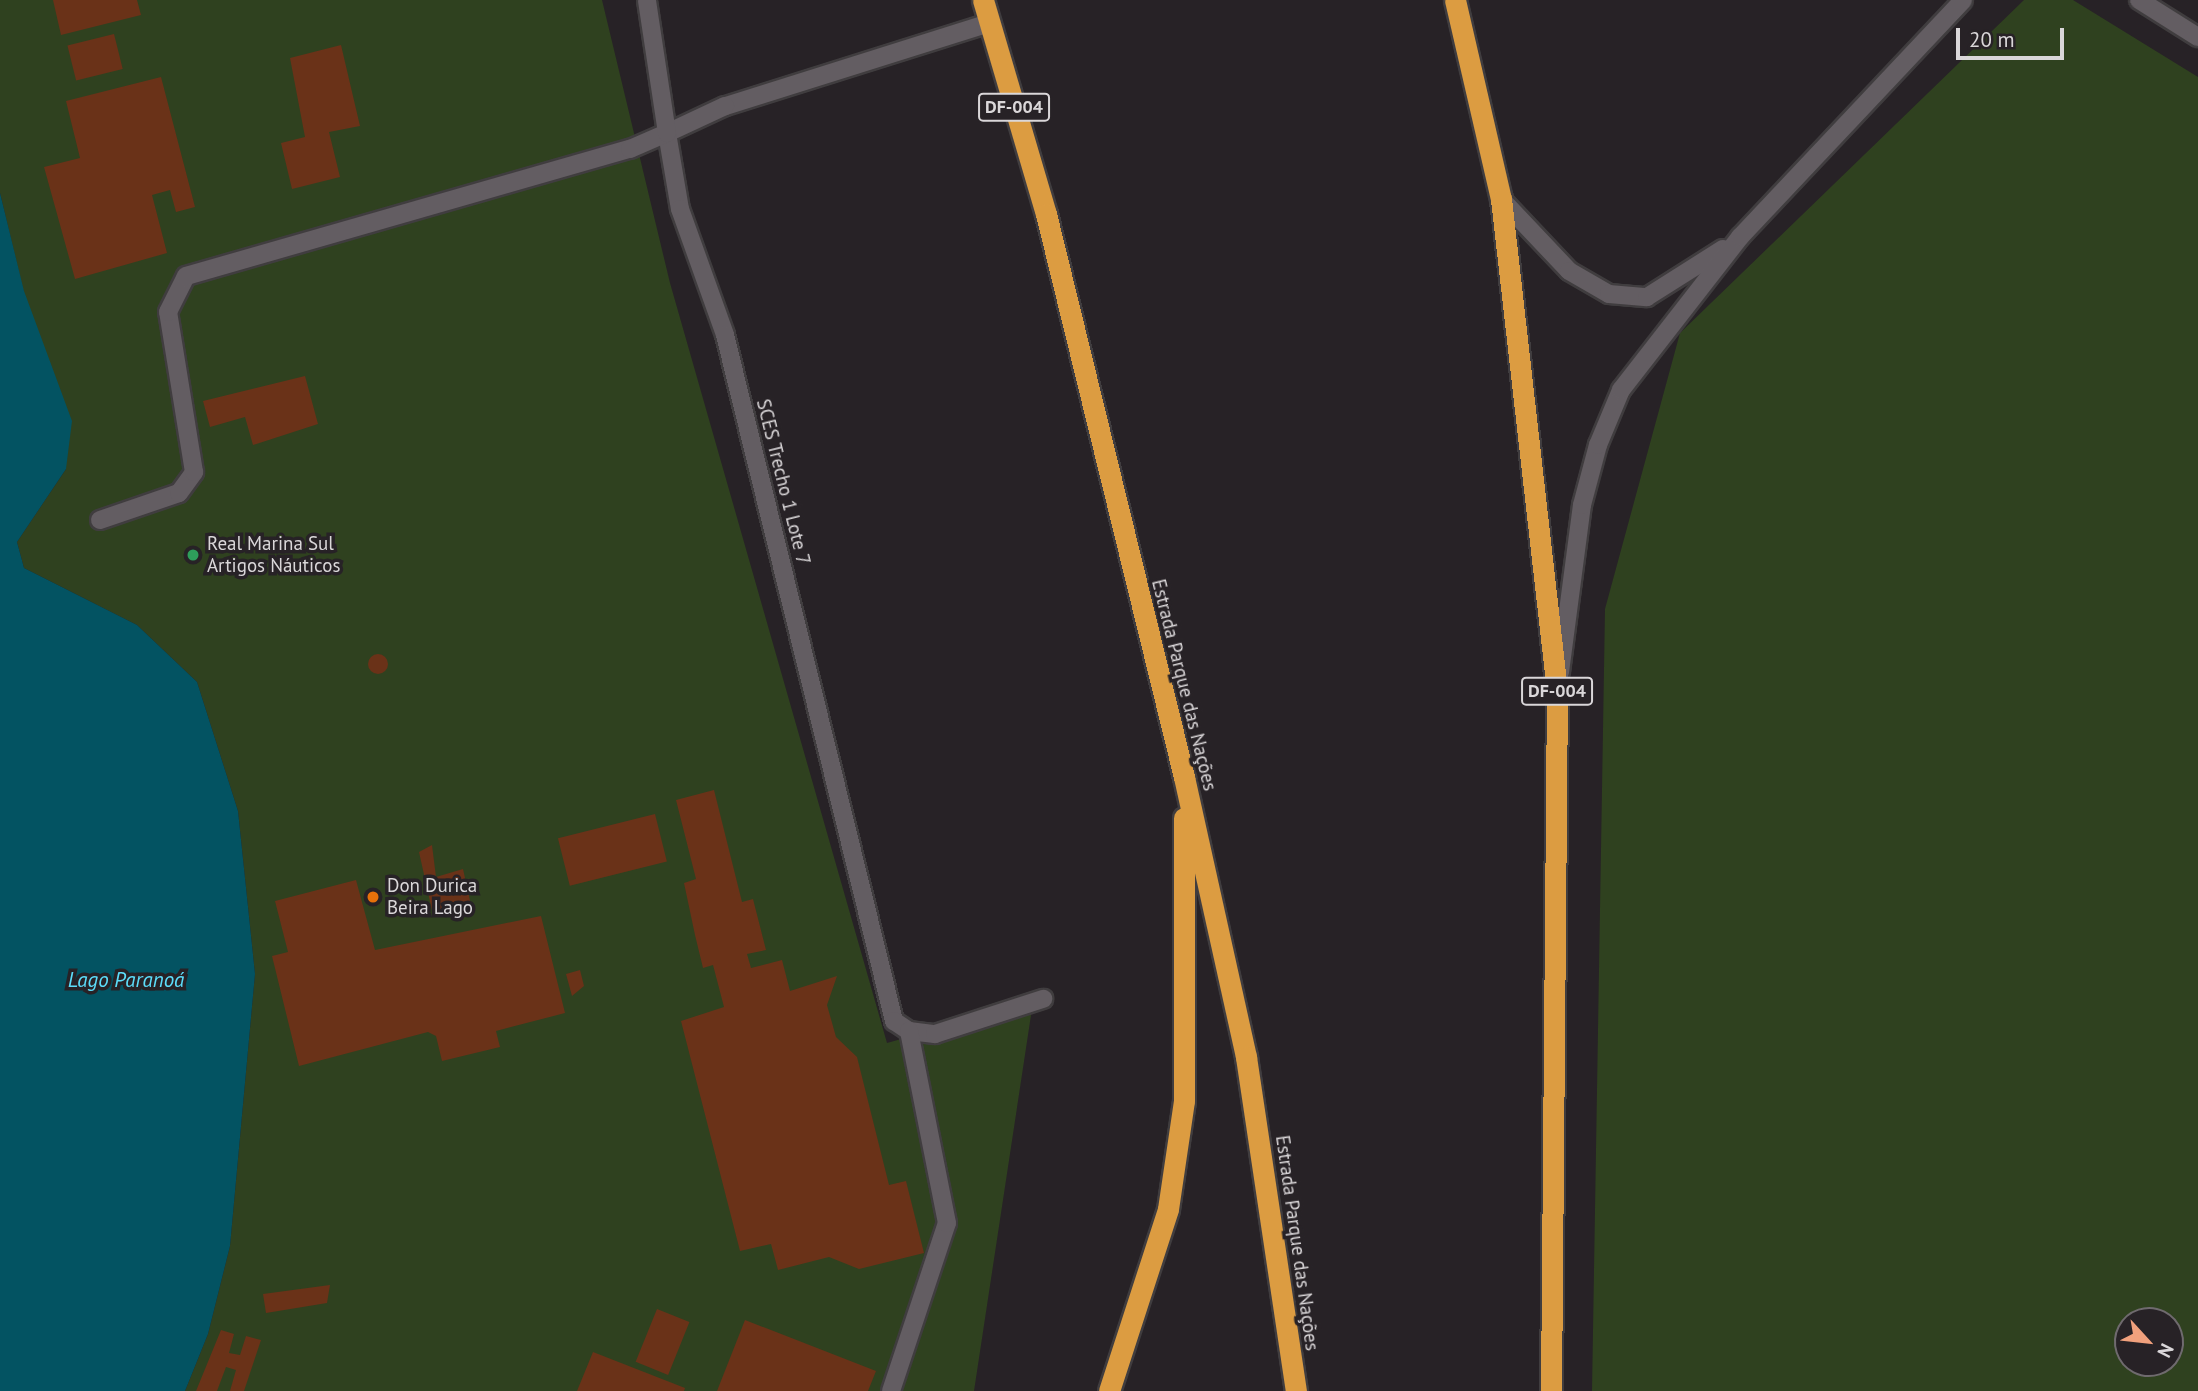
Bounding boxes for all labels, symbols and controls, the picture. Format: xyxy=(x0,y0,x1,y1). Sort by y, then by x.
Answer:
scale bar xyxy=(1960,14,2068,58)
text: 20 m xyxy=(1969,26,2015,53)
road number: DF-004 xyxy=(977,92,1051,122)
street label: SCES Trecho 1 Lote 7 xyxy=(751,396,815,568)
place label: Real Marina Sul Artigos Náuticos xyxy=(207,533,340,577)
marker: Real Marina Sul Artigos Náuticos xyxy=(185,547,201,563)
street label: Estrada Parque das Nações xyxy=(1147,577,1221,793)
road number: DF-004 xyxy=(1520,676,1594,706)
place label: Don Durica Beira Lago xyxy=(387,875,477,919)
marker: Don Durica Beira Lago xyxy=(365,889,381,905)
water label: Lago Paranoá xyxy=(68,967,184,993)
street label: Estrada Parque das Nações xyxy=(1271,1134,1323,1352)
north arrow xyxy=(2114,1307,2184,1377)
text: N xyxy=(2152,1340,2179,1362)

